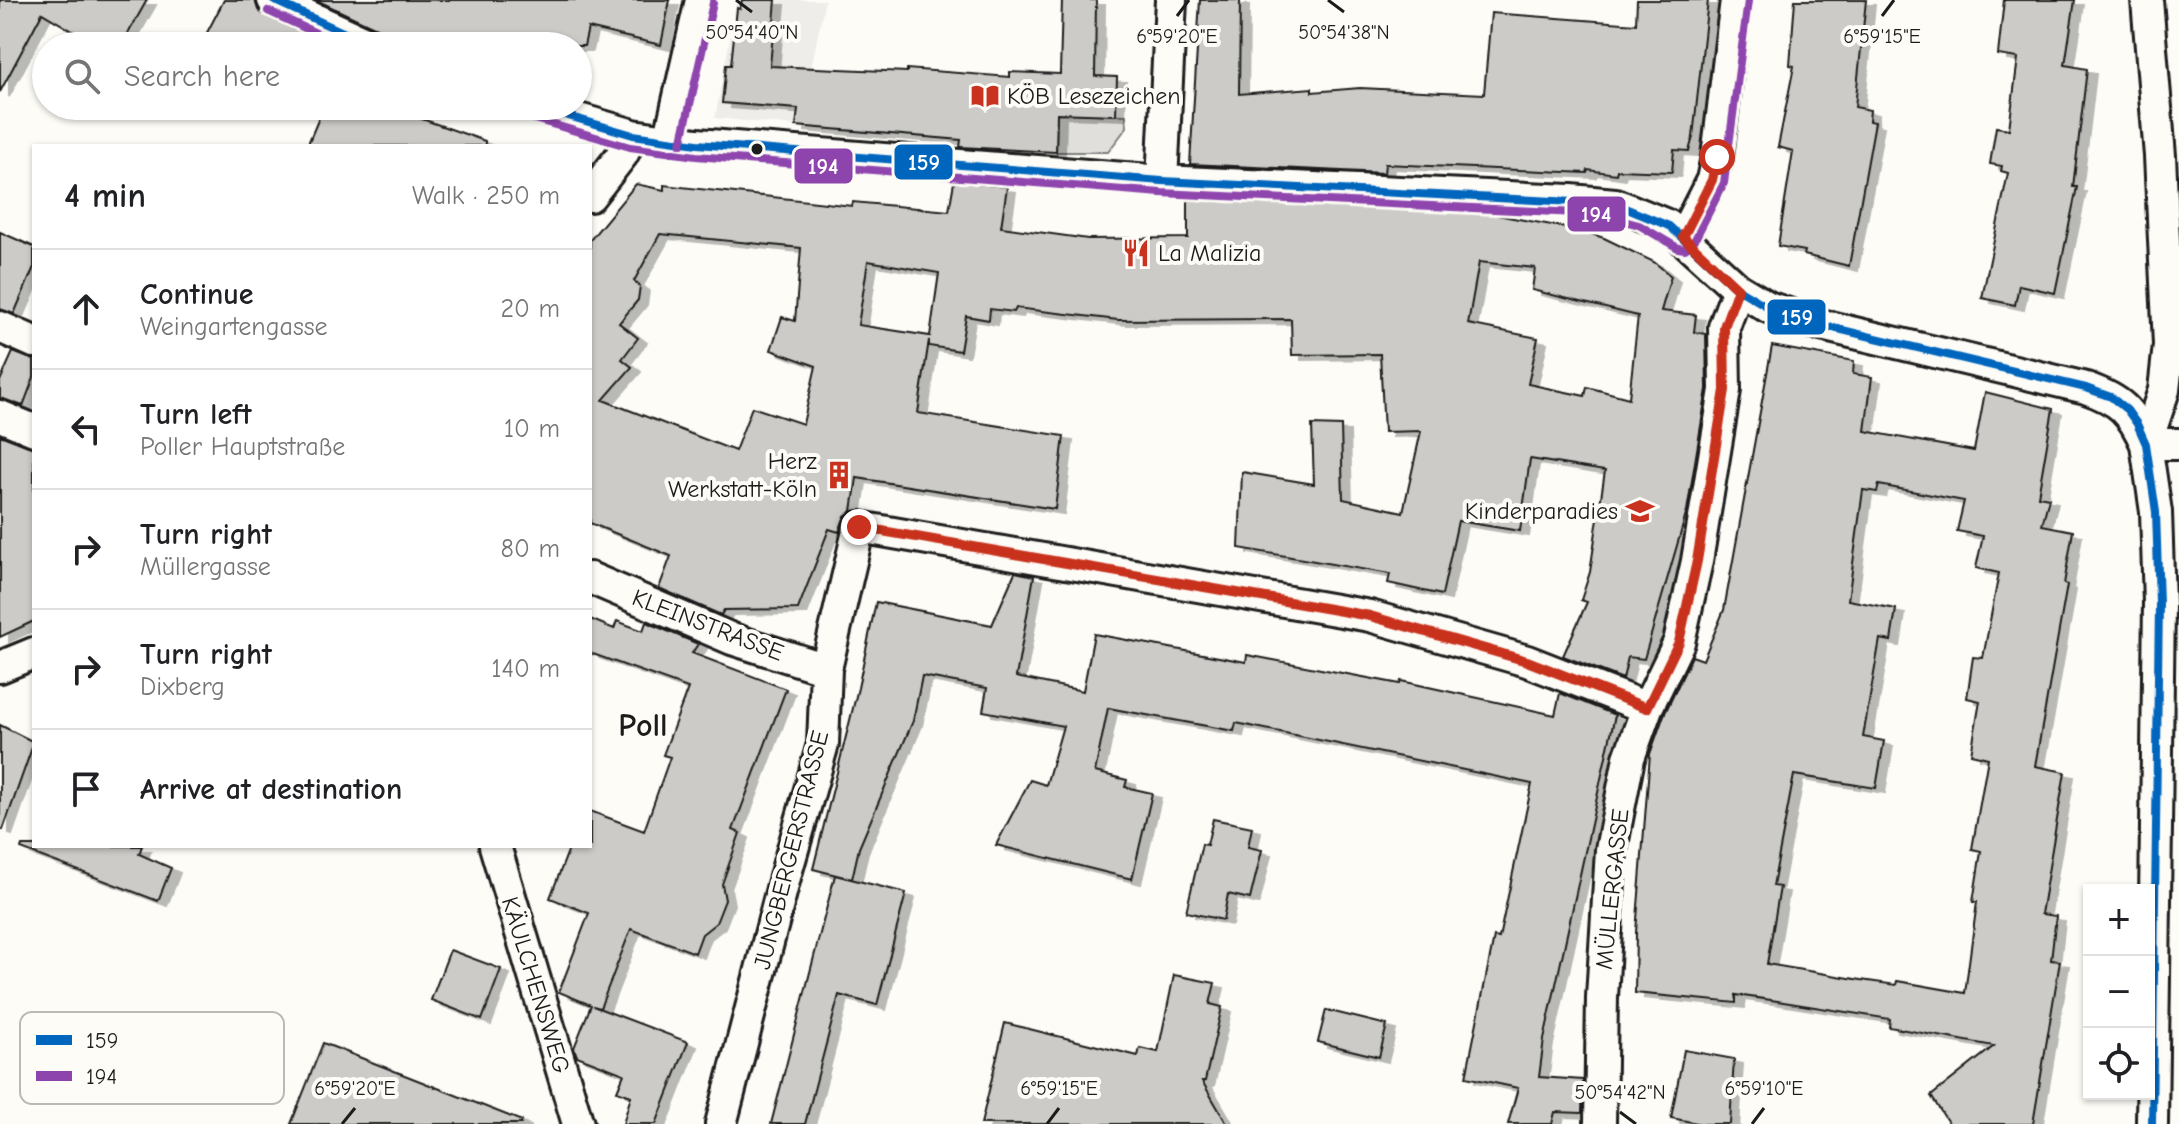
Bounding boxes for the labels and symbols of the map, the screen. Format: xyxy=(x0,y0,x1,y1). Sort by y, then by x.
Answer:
text: 50°54'40"N xyxy=(706,21,798,44)
text: 50°54'38"N xyxy=(1298,21,1390,44)
text: 6°59'20"E xyxy=(1136,25,1218,48)
text: 6°59'15"E xyxy=(1843,25,1921,48)
library icon: KÖB Lesezeichen xyxy=(970,81,1000,111)
place label: KÖB Lesezeichen xyxy=(1007,82,1180,110)
route start xyxy=(1699,139,1735,175)
unlabelled marker xyxy=(749,141,765,157)
line badge: 159 xyxy=(893,143,954,181)
line badge: 194 xyxy=(793,147,854,185)
text: 159 xyxy=(908,150,940,176)
text: 194 xyxy=(808,154,838,180)
line badge: 194 xyxy=(1566,195,1627,233)
text: 194 xyxy=(1581,202,1611,228)
restaurant icon: La Malizia xyxy=(1121,238,1151,268)
place label: La Malizia xyxy=(1158,239,1261,267)
line badge: 159 xyxy=(1766,298,1827,336)
text: 159 xyxy=(1781,305,1813,331)
place label: Herz Werkstatt-Köln xyxy=(668,447,818,503)
building icon: Herz Werkstatt-Köln xyxy=(824,460,854,490)
school or university icon: Kinderparadies xyxy=(1625,496,1655,526)
place label: Kinderparadies xyxy=(1465,497,1618,525)
route end xyxy=(841,509,877,545)
street label: KLEINSTRASSE xyxy=(628,583,788,667)
district label: Poll xyxy=(618,707,668,744)
street label: JUNGBERGERSTRASSE xyxy=(748,728,834,972)
street label: MÜLLERGASSE xyxy=(1590,807,1634,971)
street label: KÄULCHENSWEG xyxy=(496,893,576,1077)
legend xyxy=(20,1012,284,1104)
text: 159 xyxy=(86,1028,118,1054)
text: 194 xyxy=(86,1064,117,1090)
text: 6°59'20"E xyxy=(314,1077,396,1100)
text: 6°59'15"E xyxy=(1020,1077,1098,1100)
text: 6°59'10"E xyxy=(1725,1077,1803,1100)
text: 50°54'42"N xyxy=(1574,1081,1666,1104)

